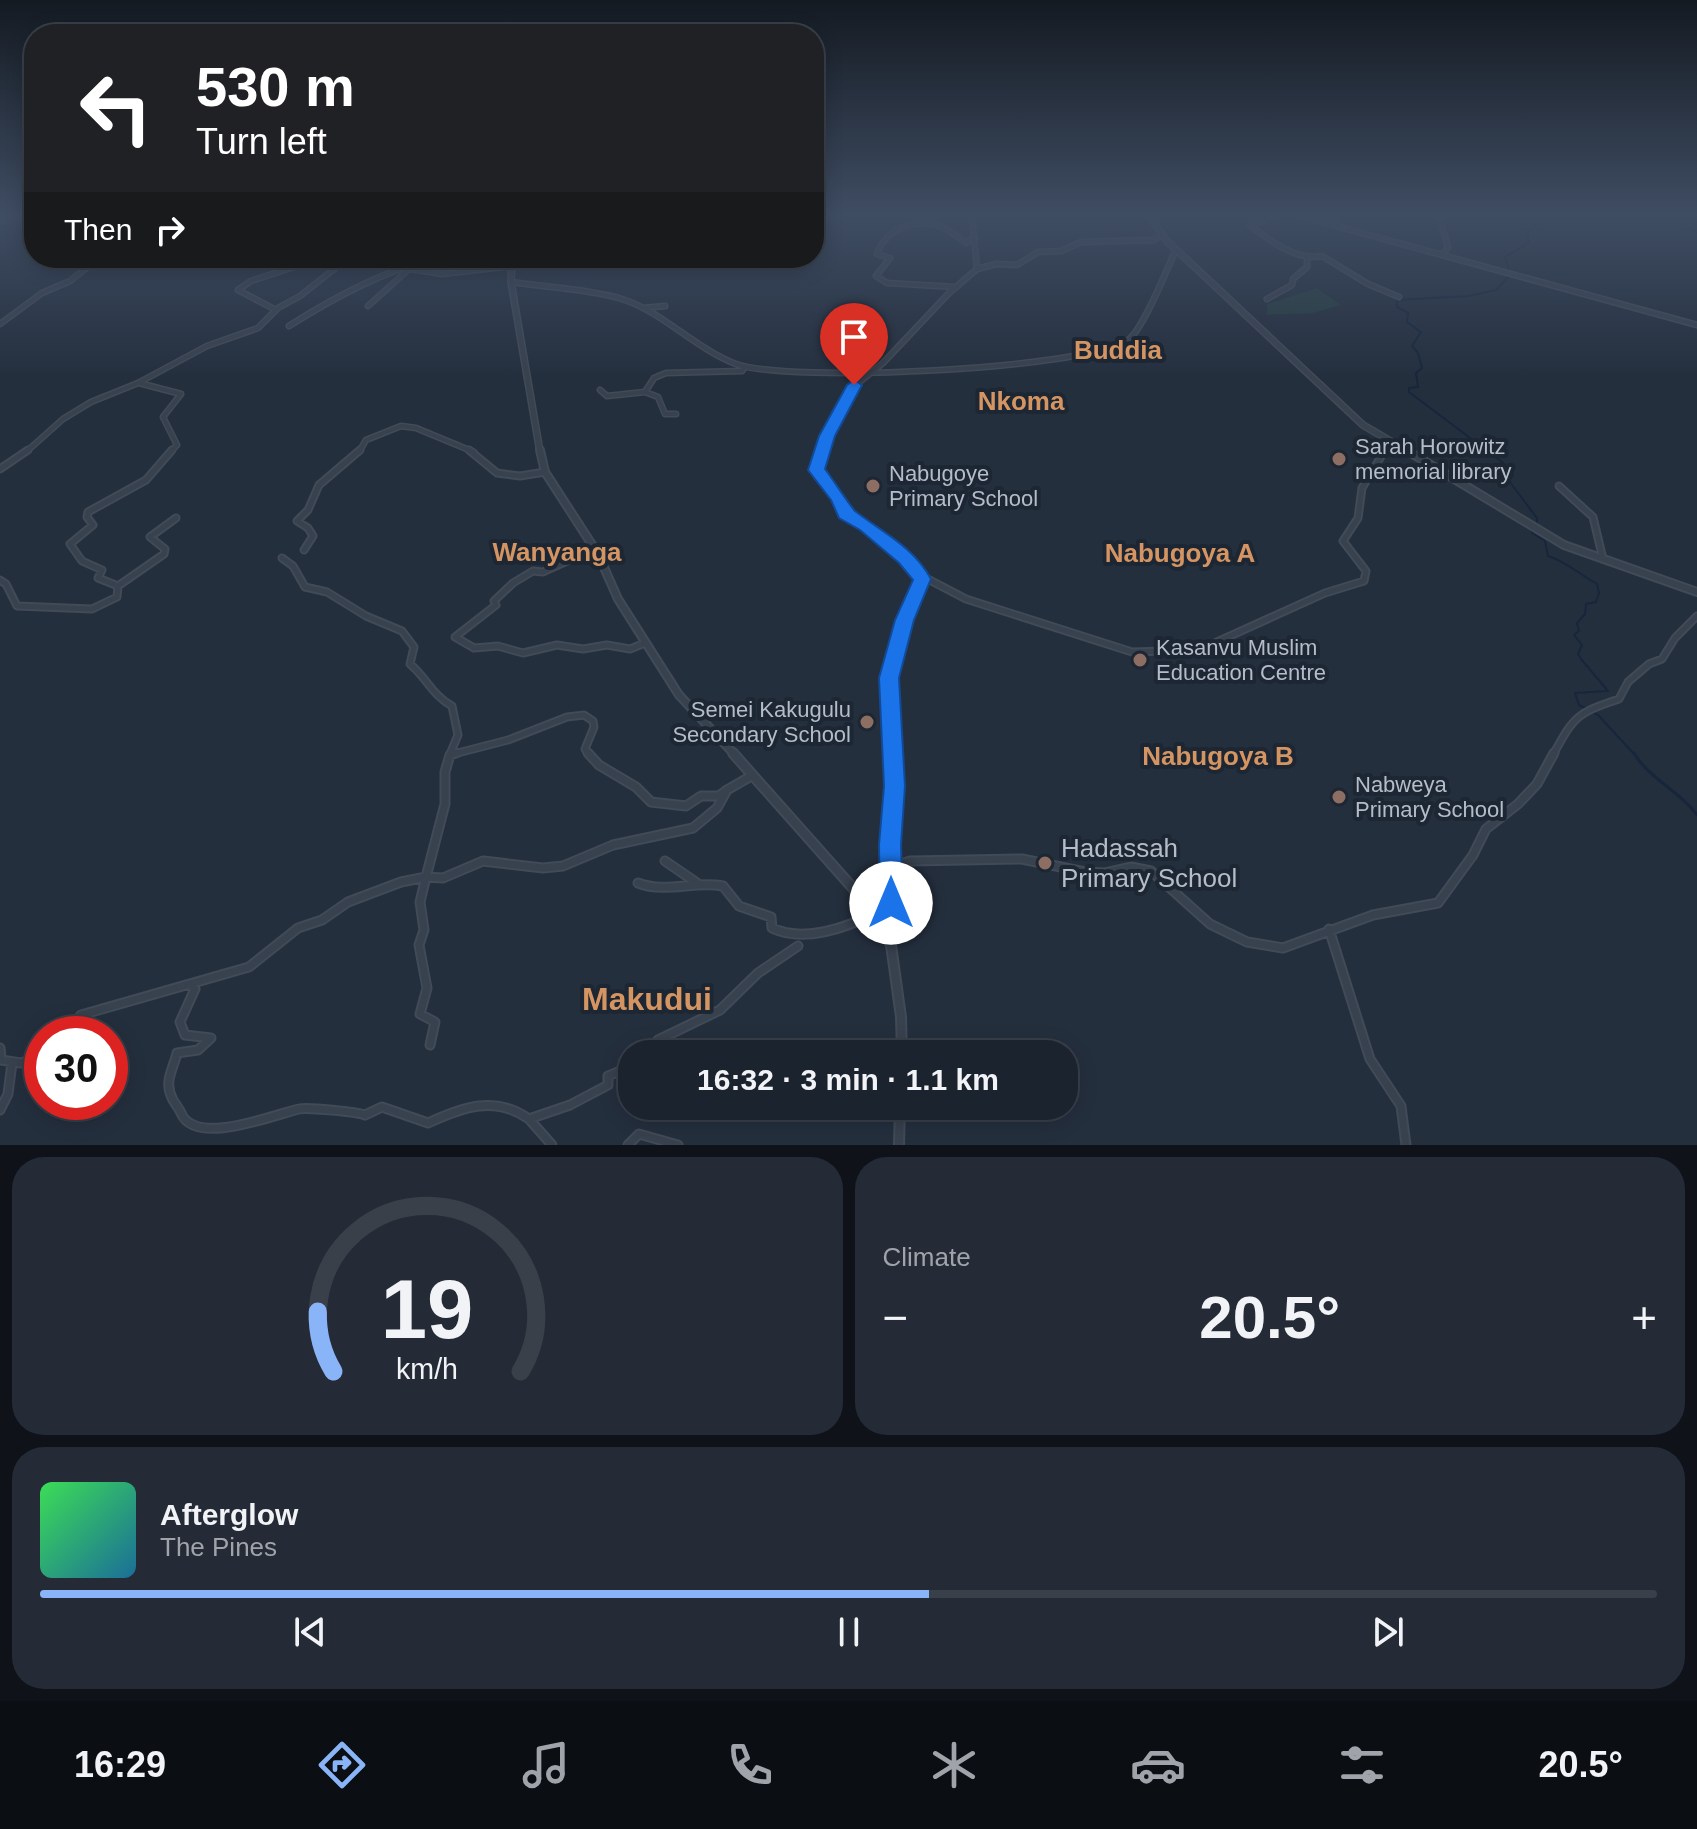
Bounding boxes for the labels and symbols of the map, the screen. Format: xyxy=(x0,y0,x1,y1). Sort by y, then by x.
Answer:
pin xyxy=(820,303,888,385)
district label: Buddia xyxy=(1074,335,1163,365)
district label: Nkoma xyxy=(978,386,1065,416)
place label: Sarah Horowitz memorial library xyxy=(1355,434,1511,484)
marker: Sarah Horowitz memorial library xyxy=(1330,450,1348,468)
place label: Nabugoye Primary School xyxy=(889,461,1038,511)
marker: Nabugoye Primary School xyxy=(864,477,882,495)
district label: Wanyanga xyxy=(492,537,622,567)
district label: Nabugoya A xyxy=(1105,538,1256,568)
place label: Kasanvu Muslim Education Centre xyxy=(1156,635,1326,685)
marker: Kasanvu Muslim Education Centre xyxy=(1131,651,1149,669)
place label: Semei Kakugulu Secondary School xyxy=(672,697,851,747)
marker: Semei Kakugulu Secondary School xyxy=(858,713,876,731)
district label: Nabugoya B xyxy=(1142,741,1294,771)
place label: Nabweya Primary School xyxy=(1355,772,1504,822)
marker: Nabweya Primary School xyxy=(1330,788,1348,806)
place label: Hadassah Primary School xyxy=(1061,833,1237,893)
marker: Hadassah Primary School xyxy=(1036,854,1054,872)
position arrow xyxy=(849,861,933,945)
district label: Makudui xyxy=(582,981,712,1017)
speed limit sign: 30 xyxy=(24,1016,128,1120)

